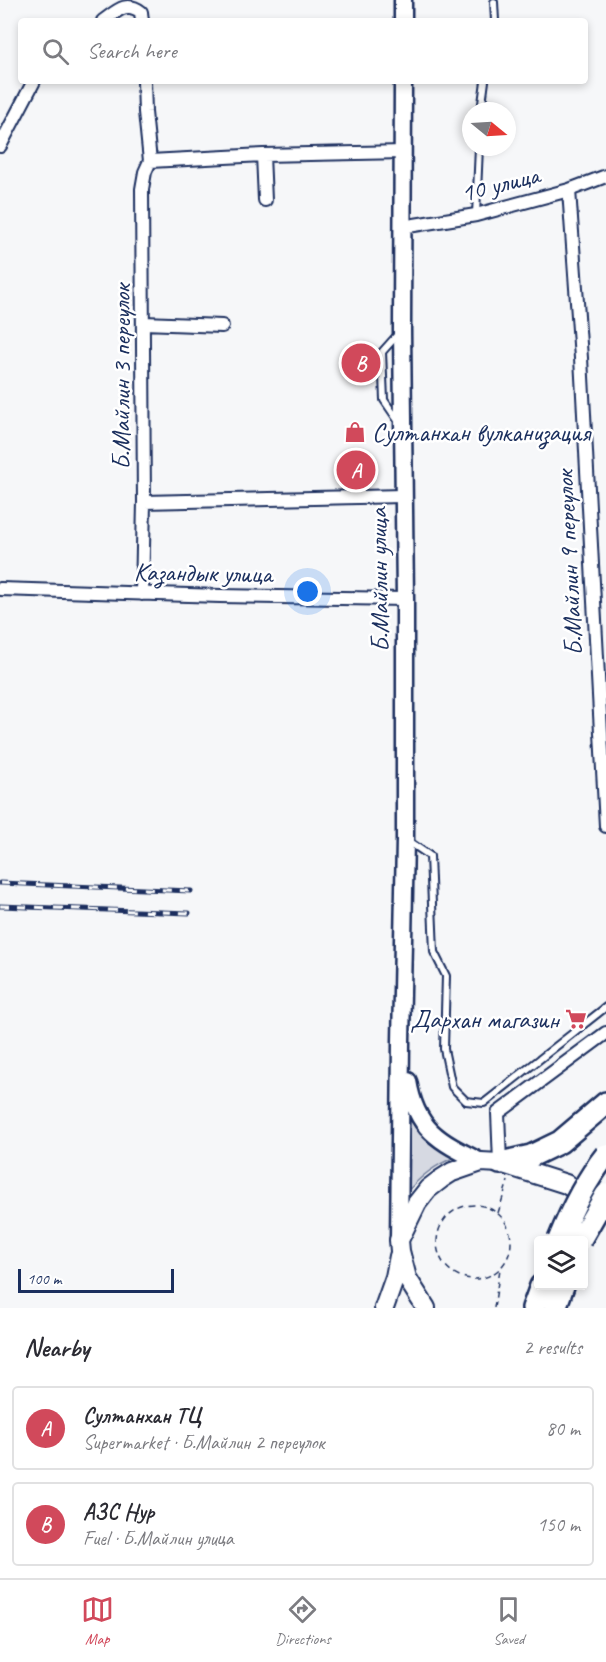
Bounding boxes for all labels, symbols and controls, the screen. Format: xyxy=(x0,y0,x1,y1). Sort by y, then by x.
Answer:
search box xyxy=(18,18,588,84)
icon: search xyxy=(39,35,72,68)
text: Search here xyxy=(87,37,177,65)
north arrow xyxy=(462,102,516,156)
street label: 10 улица xyxy=(457,158,545,210)
street label: Б.Майлин 3 переулок xyxy=(105,282,138,470)
pin: B xyxy=(342,340,380,386)
place label: Султанхан вулканизация xyxy=(372,416,592,450)
shop icon: Султанхан вулканизация xyxy=(343,420,367,444)
pin: A xyxy=(336,448,376,492)
street label: Б.Майлин 9 переулок xyxy=(548,467,590,657)
street label: Б.Майлин улица xyxy=(361,506,397,652)
street label: Казандык улица xyxy=(134,555,275,592)
your location xyxy=(293,577,322,606)
place label: Дархан магазин xyxy=(410,1003,560,1036)
supermarket icon: Дархан магазин xyxy=(564,1007,588,1031)
map controls xyxy=(534,1236,588,1290)
button: layers xyxy=(534,1236,588,1290)
scale bar xyxy=(18,1266,174,1294)
text: 100 m xyxy=(27,1269,61,1289)
text: Nearby xyxy=(24,1331,89,1364)
text: 2 results xyxy=(523,1335,582,1360)
text: Султанхан ТЦ xyxy=(83,1402,202,1430)
text: A xyxy=(40,1416,51,1441)
text: 80 m xyxy=(546,1416,580,1441)
text: Supermarket · Б.Майлин 2 переулок xyxy=(83,1430,324,1455)
text: АЗС Нур xyxy=(83,1498,154,1526)
text: B xyxy=(40,1512,51,1537)
text: 150 m xyxy=(537,1512,580,1537)
text: Fuel · Б.Майлин улица xyxy=(83,1526,234,1551)
tab: Map xyxy=(81,1593,114,1649)
tab: Directions xyxy=(275,1593,331,1649)
tab: Saved xyxy=(492,1593,525,1649)

